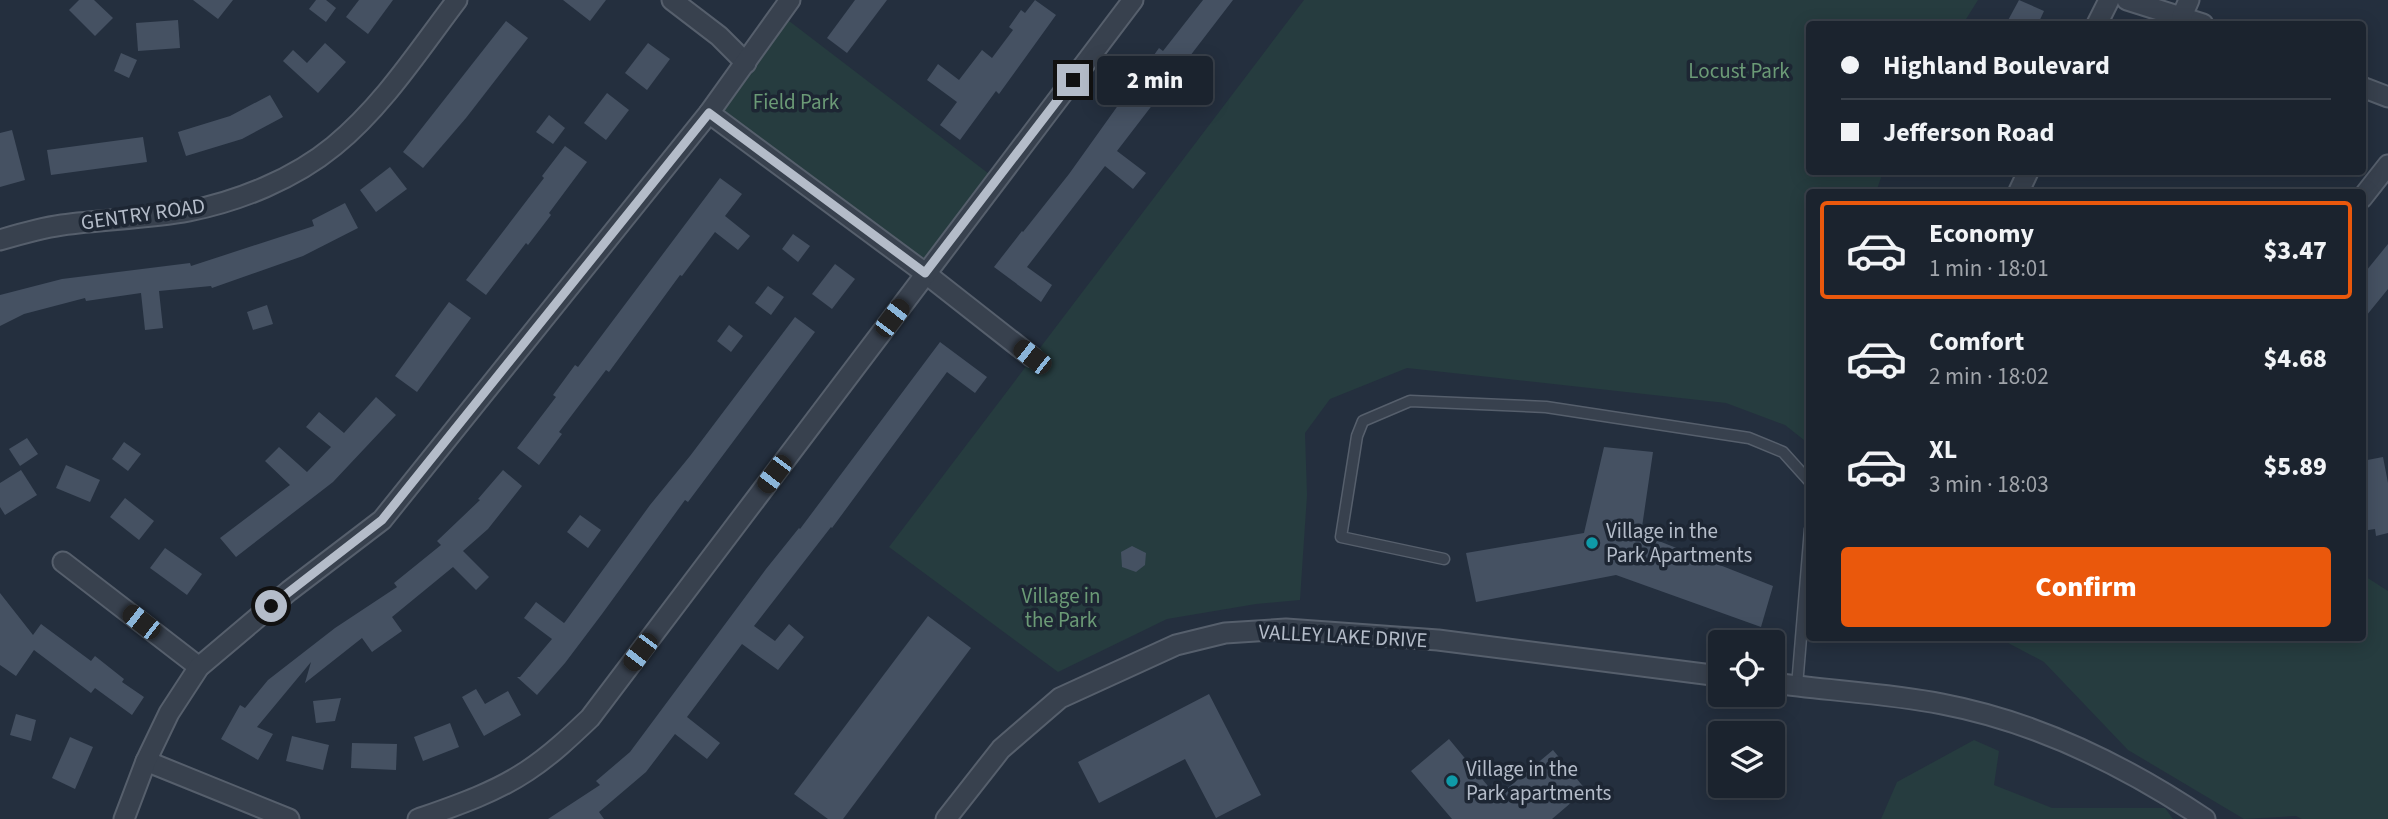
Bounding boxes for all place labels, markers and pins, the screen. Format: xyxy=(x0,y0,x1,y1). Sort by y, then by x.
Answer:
place label: Village in the Park Apartments xyxy=(1606,516,1752,570)
marker: Village in the Park Apartments xyxy=(1584,535,1600,551)
place label: Village in the Park apartments xyxy=(1466,754,1612,808)
marker: Village in the Park apartments xyxy=(1444,773,1460,789)

